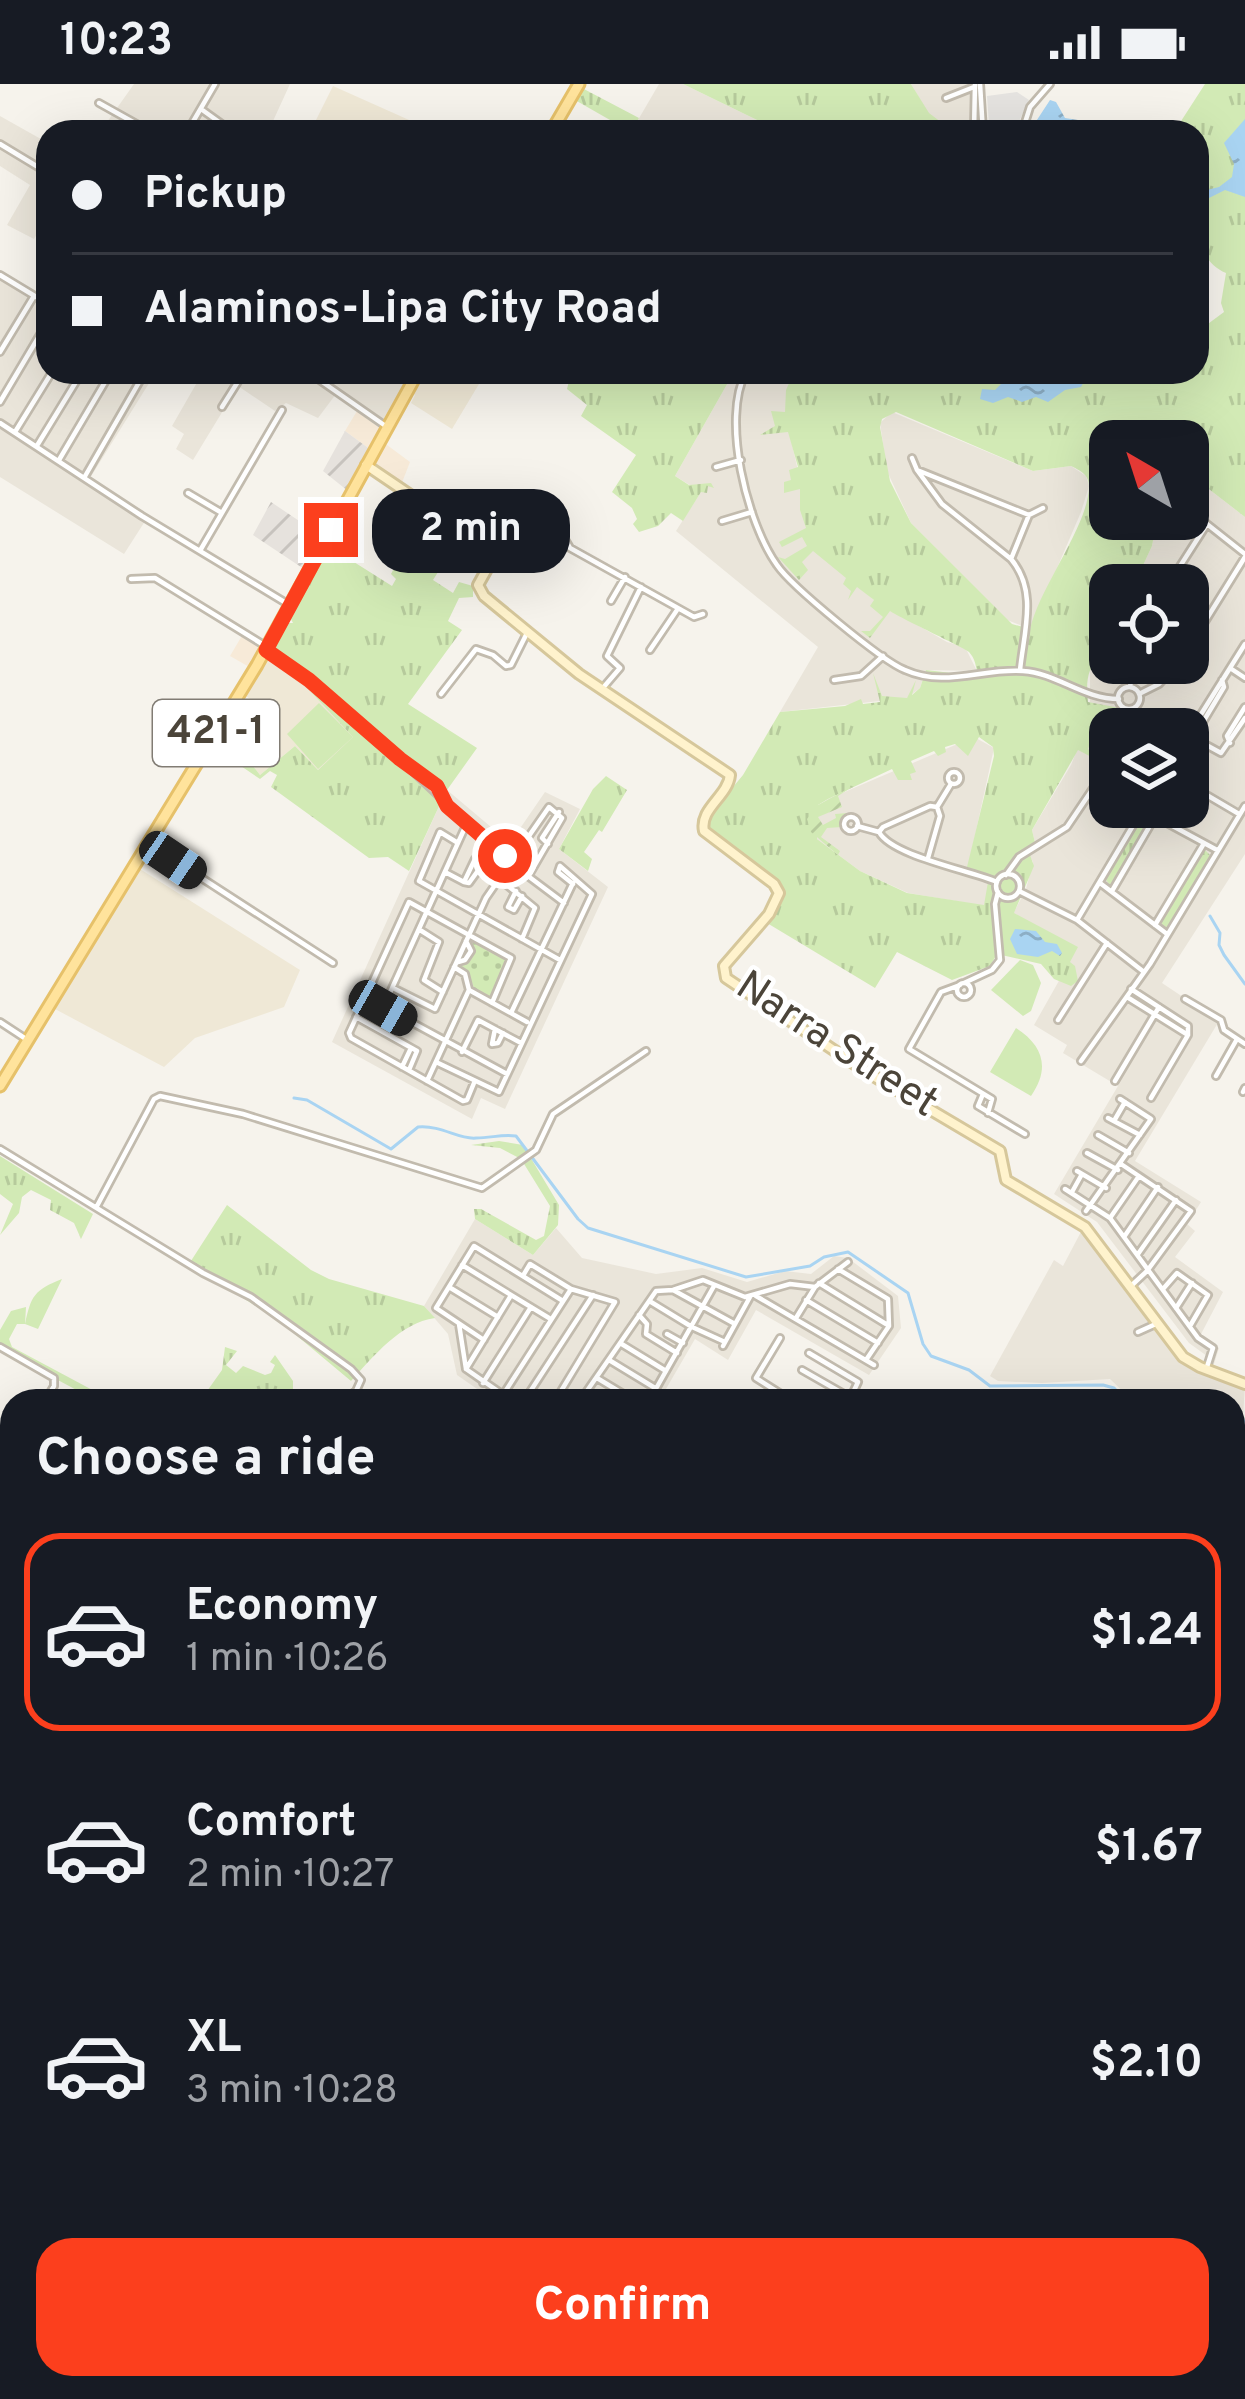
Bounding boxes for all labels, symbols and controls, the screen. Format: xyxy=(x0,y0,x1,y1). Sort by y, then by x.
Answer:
text: 10:23 xyxy=(60,14,173,71)
text: Pickup xyxy=(144,167,287,224)
text: Alaminos-Lipa City Road xyxy=(144,282,662,339)
north arrow xyxy=(1089,420,1209,540)
map controls xyxy=(1089,420,1209,828)
callout: 2 min xyxy=(373,488,571,572)
route end xyxy=(304,503,358,557)
text: 2 min xyxy=(420,506,522,555)
button: locate xyxy=(1089,564,1209,684)
road number: 421-1 xyxy=(153,700,279,766)
button: layers xyxy=(1089,708,1209,828)
car xyxy=(133,825,213,895)
route start xyxy=(478,829,532,883)
street label: Narra Street xyxy=(725,961,947,1131)
car xyxy=(343,974,423,1042)
text: Choose a ride xyxy=(36,1426,376,1495)
icon: car xyxy=(42,1578,150,1686)
text: Economy xyxy=(186,1579,378,1636)
text: $1.24 xyxy=(1090,1604,1203,1661)
text: 1 min · 10:26 xyxy=(186,1636,388,1685)
icon: car xyxy=(42,1794,150,1902)
text: Comfort xyxy=(186,1795,356,1852)
text: $1.67 xyxy=(1095,1820,1203,1877)
text: 2 min · 10:27 xyxy=(186,1852,394,1901)
icon: car xyxy=(42,2010,150,2118)
text: XL xyxy=(186,2011,241,2068)
text: $2.10 xyxy=(1090,2036,1203,2093)
text: 3 min · 10:28 xyxy=(186,2068,398,2117)
button: Confirm xyxy=(36,2238,1209,2376)

